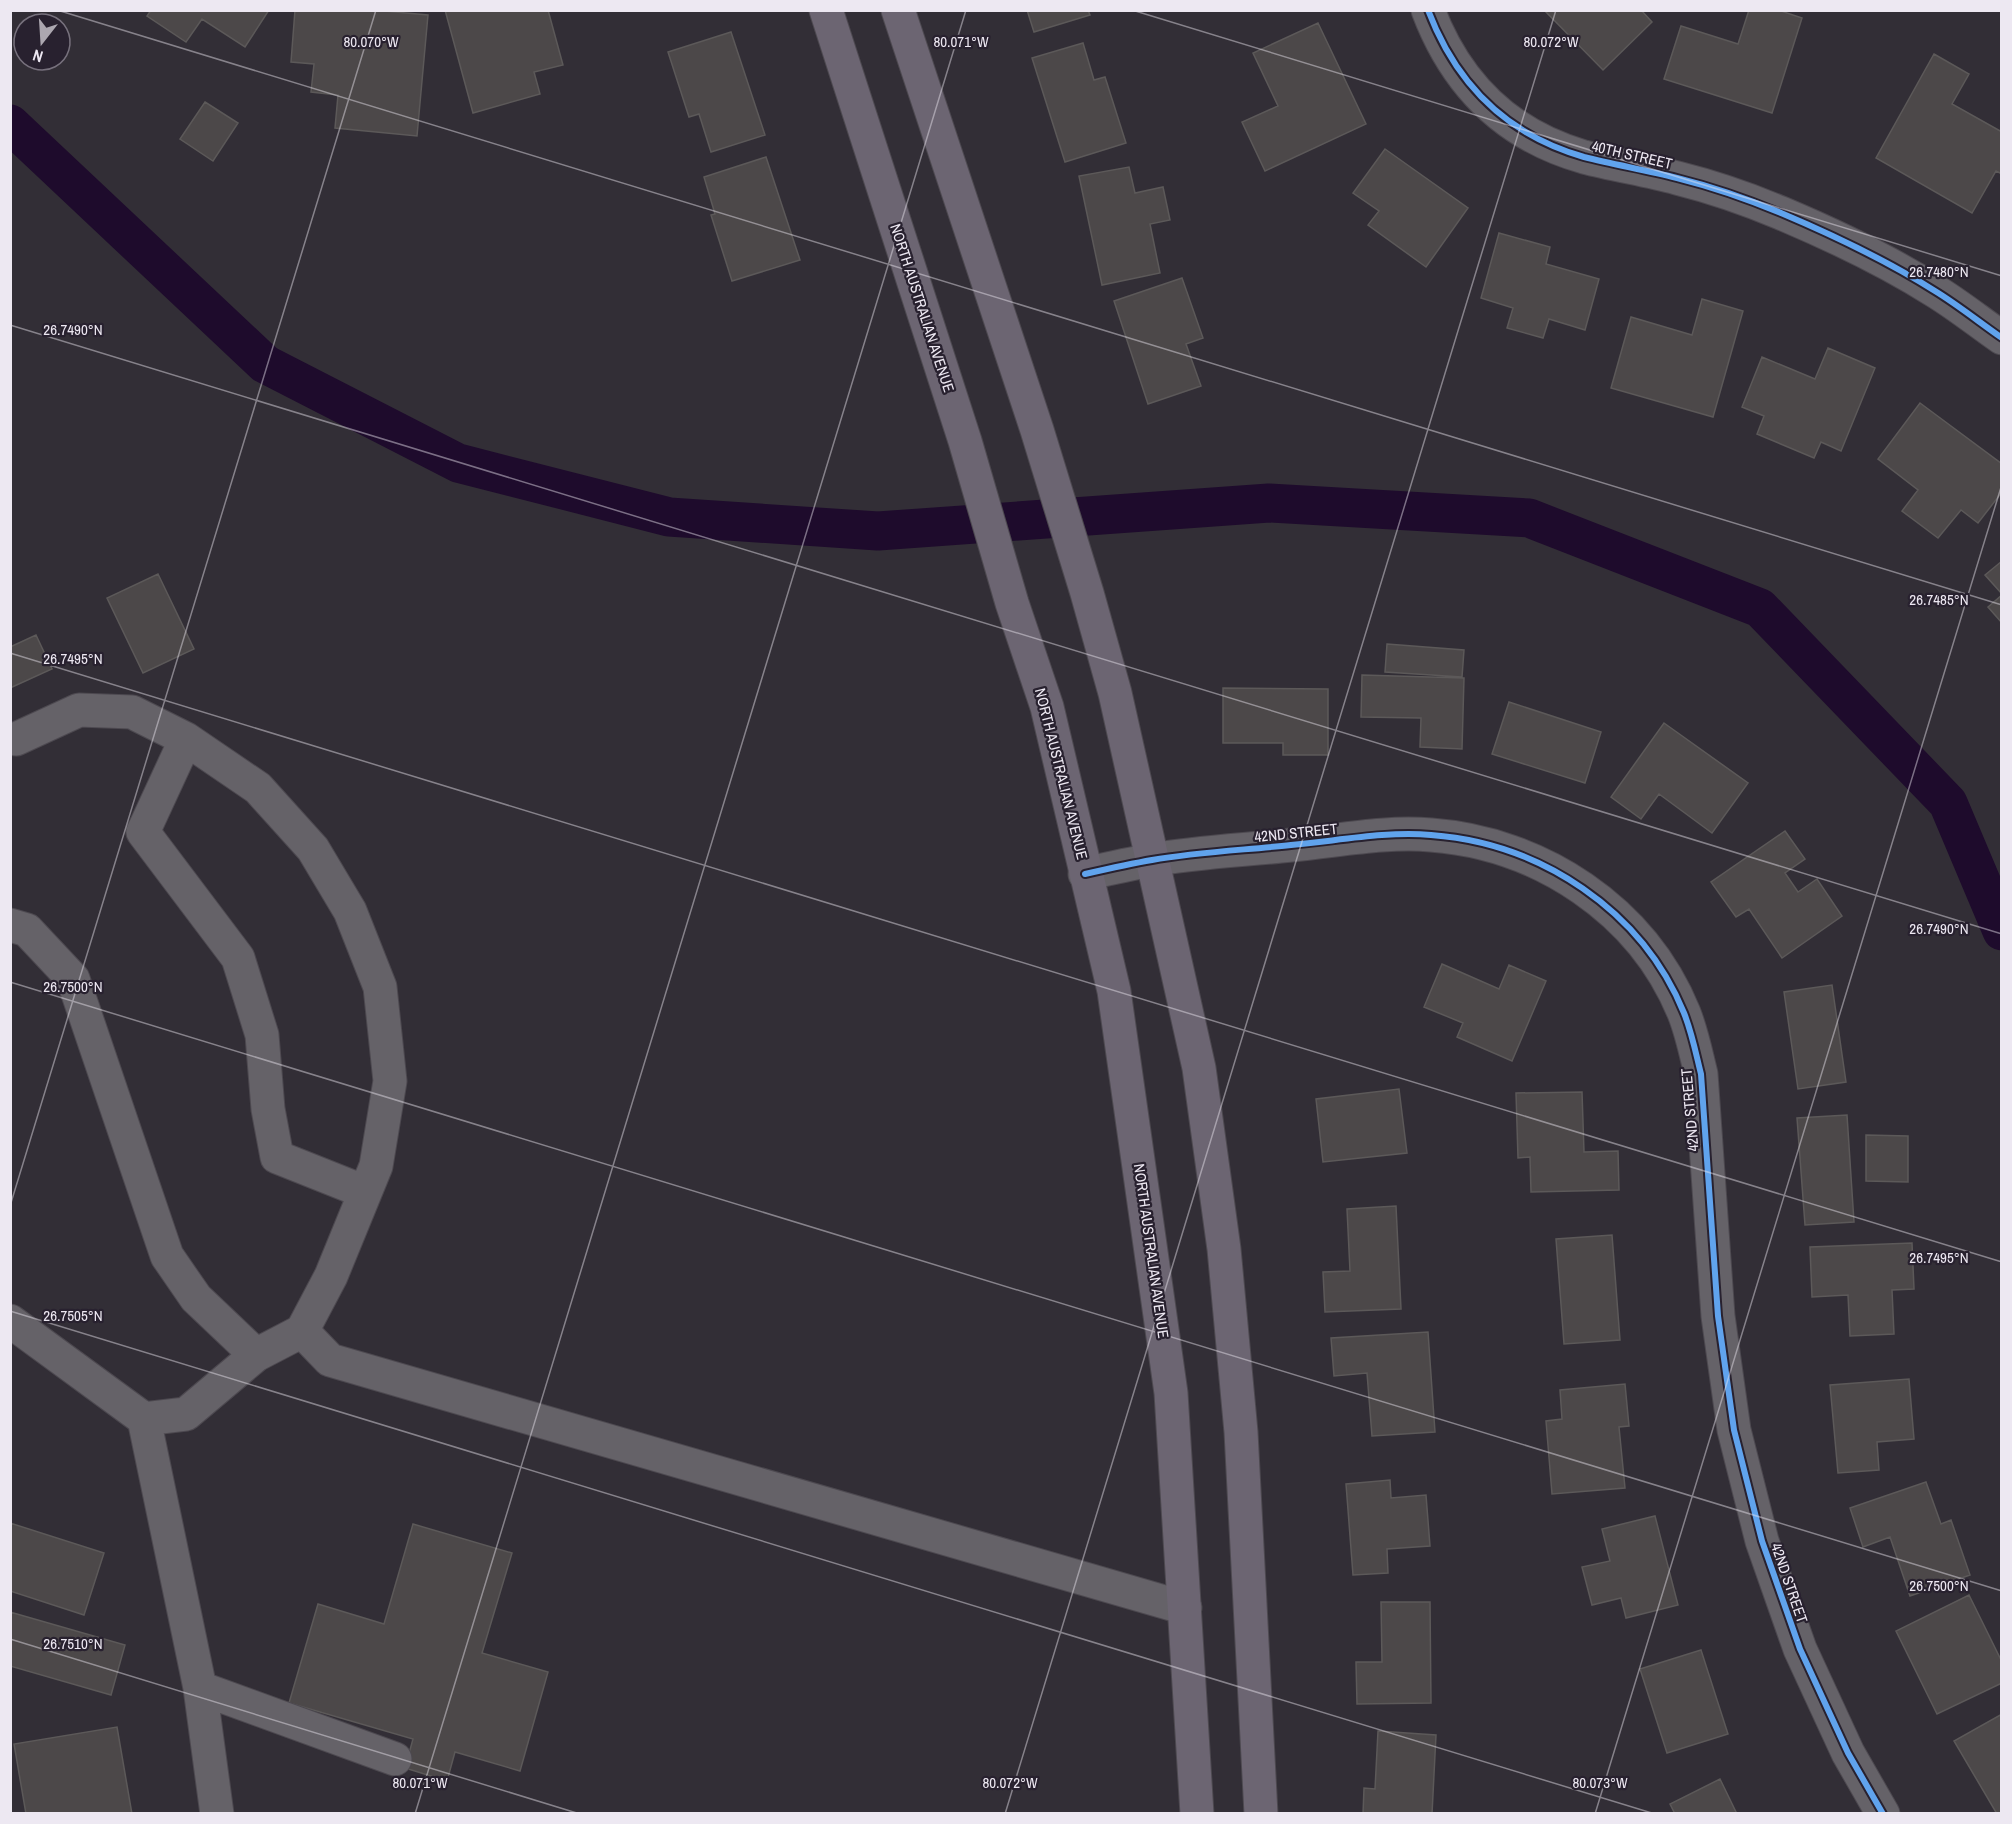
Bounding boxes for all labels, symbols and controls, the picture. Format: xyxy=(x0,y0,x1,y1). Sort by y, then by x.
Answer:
north arrow xyxy=(12,12,72,72)
text: 80.070°W xyxy=(343,31,399,52)
text: 80.071°W xyxy=(933,31,989,52)
text: 80.072°W xyxy=(1523,31,1579,52)
text: N xyxy=(30,44,45,68)
street label: 40TH STREET xyxy=(1590,135,1675,174)
street label: NORTH AUSTRALIAN AVENUE xyxy=(885,221,960,395)
text: 26.7480°N xyxy=(1909,261,1969,282)
text: 26.7490°N xyxy=(43,319,103,340)
text: 26.7485°N xyxy=(1909,589,1969,610)
text: 26.7495°N xyxy=(43,648,103,669)
street label: NORTH AUSTRALIAN AVENUE xyxy=(1030,686,1093,862)
street label: 42ND STREET xyxy=(1253,818,1339,847)
text: 26.7490°N xyxy=(1909,918,1969,939)
text: 26.7500°N xyxy=(43,976,103,997)
street label: 42ND STREET xyxy=(1675,1067,1704,1152)
street label: NORTH AUSTRALIAN AVENUE xyxy=(1129,1162,1174,1339)
text: 26.7495°N xyxy=(1909,1247,1969,1268)
text: 26.7505°N xyxy=(43,1305,103,1326)
street label: 42ND STREET xyxy=(1766,1540,1813,1626)
text: 26.7500°N xyxy=(1909,1575,1969,1596)
text: 26.7510°N xyxy=(43,1633,103,1654)
text: 80.071°W xyxy=(392,1772,448,1793)
text: 80.072°W xyxy=(982,1772,1038,1793)
text: 80.073°W xyxy=(1572,1772,1628,1793)

